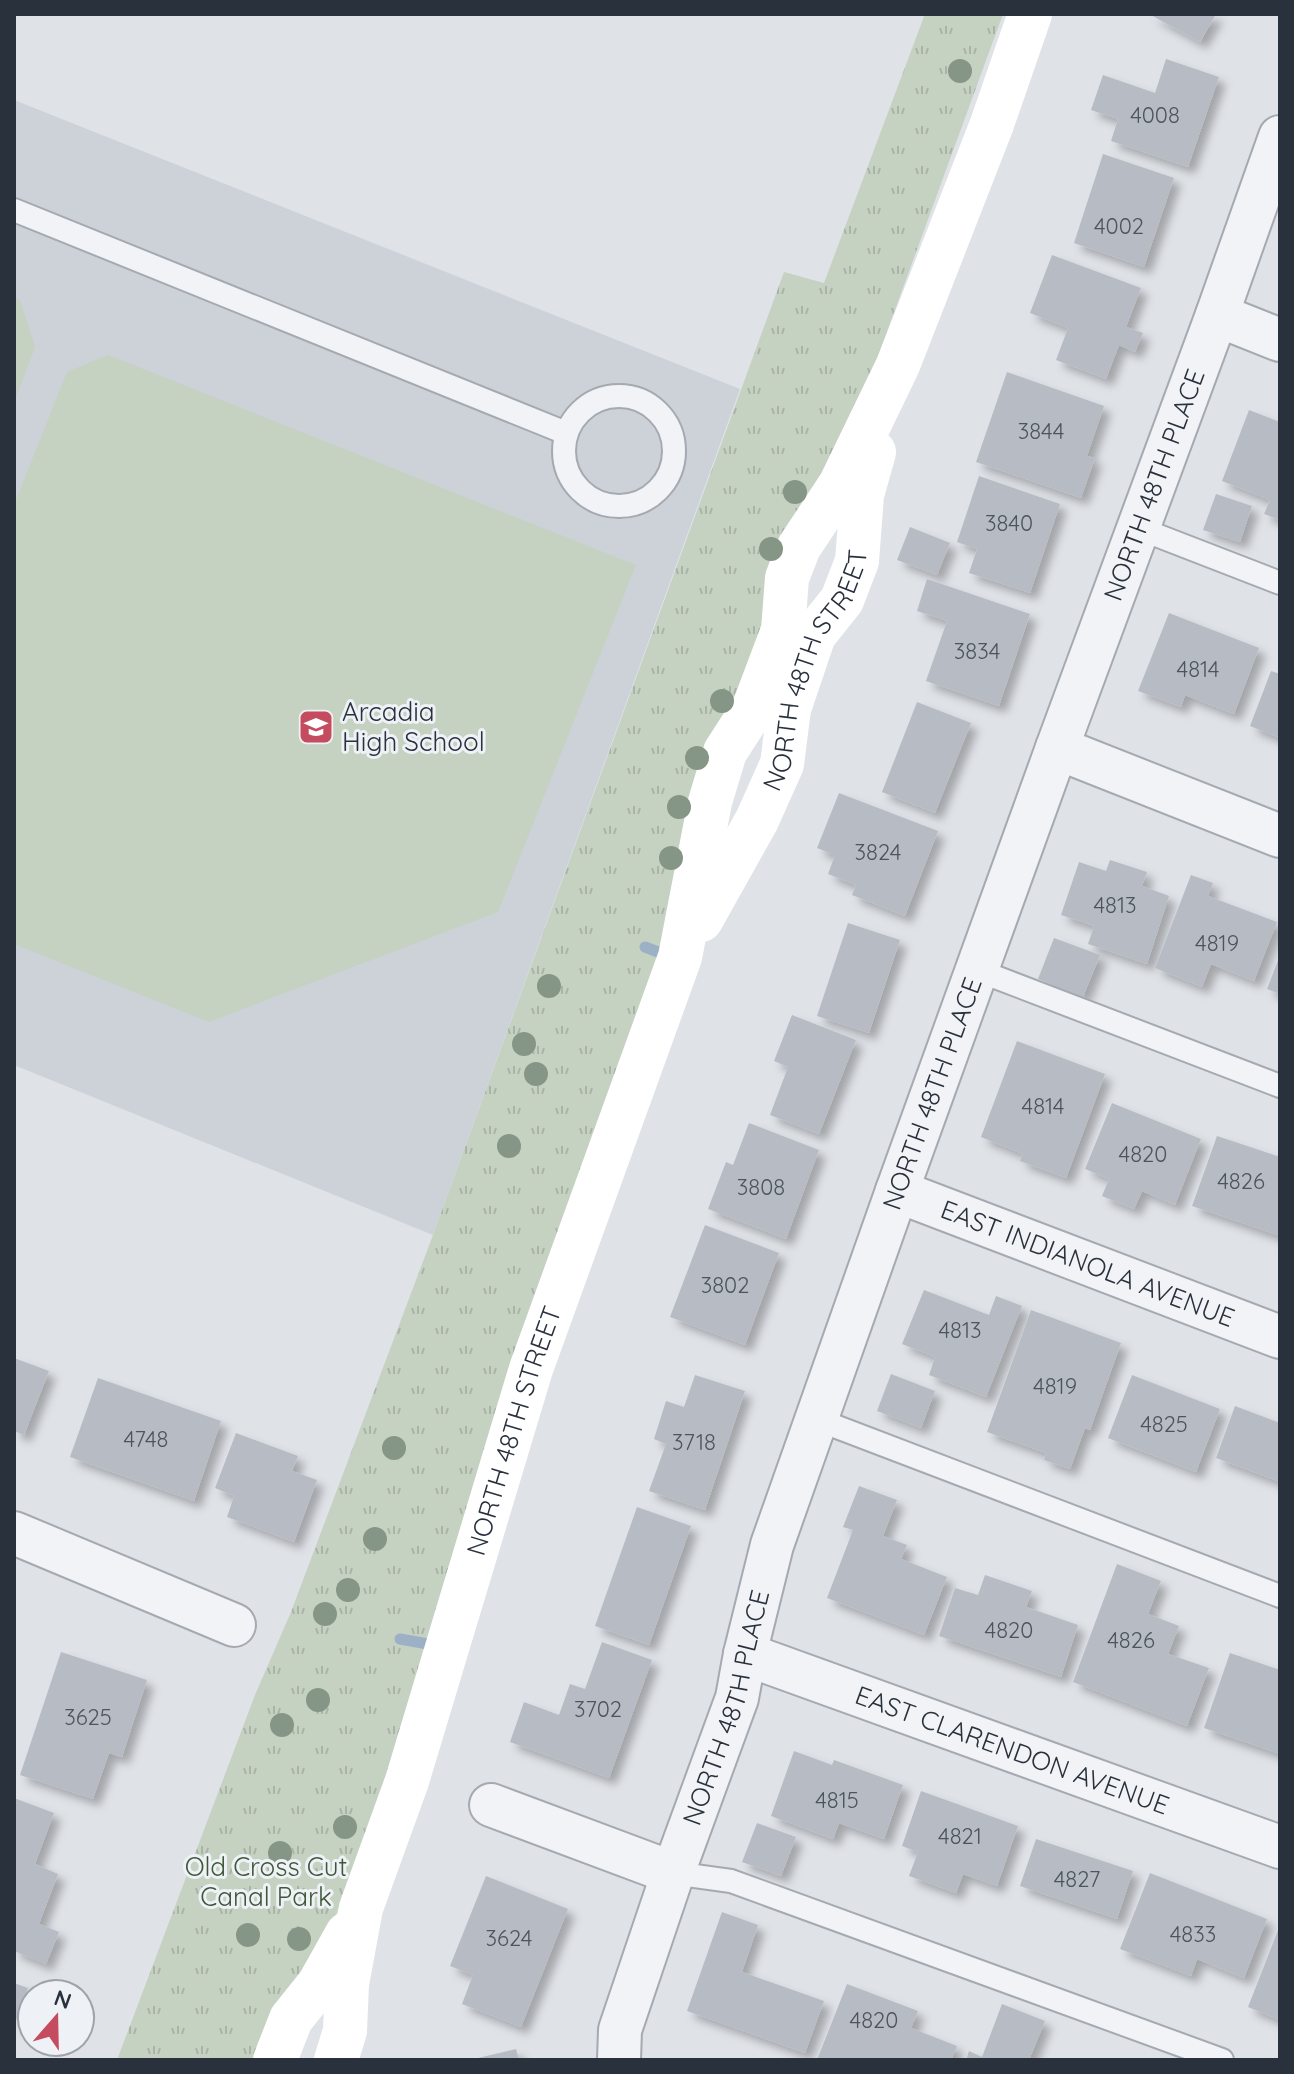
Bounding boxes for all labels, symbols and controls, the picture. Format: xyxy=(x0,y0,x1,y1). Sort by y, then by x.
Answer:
house number: 4008 xyxy=(1130,101,1180,129)
house number: 4002 xyxy=(1094,212,1144,240)
street label: NORTH 48TH PLACE xyxy=(1096,364,1212,605)
house number: 3844 xyxy=(1018,417,1064,445)
house number: 3840 xyxy=(985,509,1033,537)
street label: NORTH 48TH STREET xyxy=(755,548,874,796)
house number: 3834 xyxy=(954,637,1000,665)
house number: 4814 xyxy=(1177,655,1219,683)
place label: Arcadia High School xyxy=(342,695,485,758)
school or university icon: Arcadia High School xyxy=(297,708,335,746)
house number: 3824 xyxy=(855,838,901,866)
house number: 4813 xyxy=(1093,891,1137,919)
house number: 4819 xyxy=(1195,929,1239,957)
street label: NORTH 48TH PLACE xyxy=(875,973,989,1214)
house number: 4814 xyxy=(1022,1092,1064,1120)
house number: 4820 xyxy=(1119,1140,1167,1168)
house number: 4826 xyxy=(1217,1167,1265,1195)
house number: 3808 xyxy=(737,1173,785,1201)
street label: EAST INDIANOLA AVENUE xyxy=(936,1192,1239,1334)
house number: 3802 xyxy=(701,1271,749,1299)
street label: NORTH 48TH STREET xyxy=(459,1301,568,1559)
house number: 4813 xyxy=(938,1316,982,1344)
house number: 4819 xyxy=(1033,1372,1077,1400)
house number: 4825 xyxy=(1140,1410,1188,1438)
house number: 4748 xyxy=(124,1425,168,1453)
house number: 3718 xyxy=(672,1428,716,1456)
street label: NORTH 48TH PLACE xyxy=(675,1586,776,1830)
house number: 4820 xyxy=(985,1616,1033,1644)
house number: 4826 xyxy=(1107,1626,1155,1654)
street label: EAST CLARENDON AVENUE xyxy=(851,1678,1174,1822)
house number: 3702 xyxy=(574,1695,622,1723)
house number: 3625 xyxy=(64,1703,112,1731)
house number: 4815 xyxy=(815,1786,859,1814)
house number: 4821 xyxy=(938,1822,982,1850)
park label: Old Cross Cut Canal Park xyxy=(185,1850,347,1913)
house number: 4827 xyxy=(1054,1865,1100,1893)
house number: 4833 xyxy=(1170,1920,1216,1948)
house number: 3624 xyxy=(486,1924,532,1952)
north arrow xyxy=(16,1978,96,2058)
text: N xyxy=(50,1983,75,2015)
house number: 4820 xyxy=(850,2006,898,2034)

